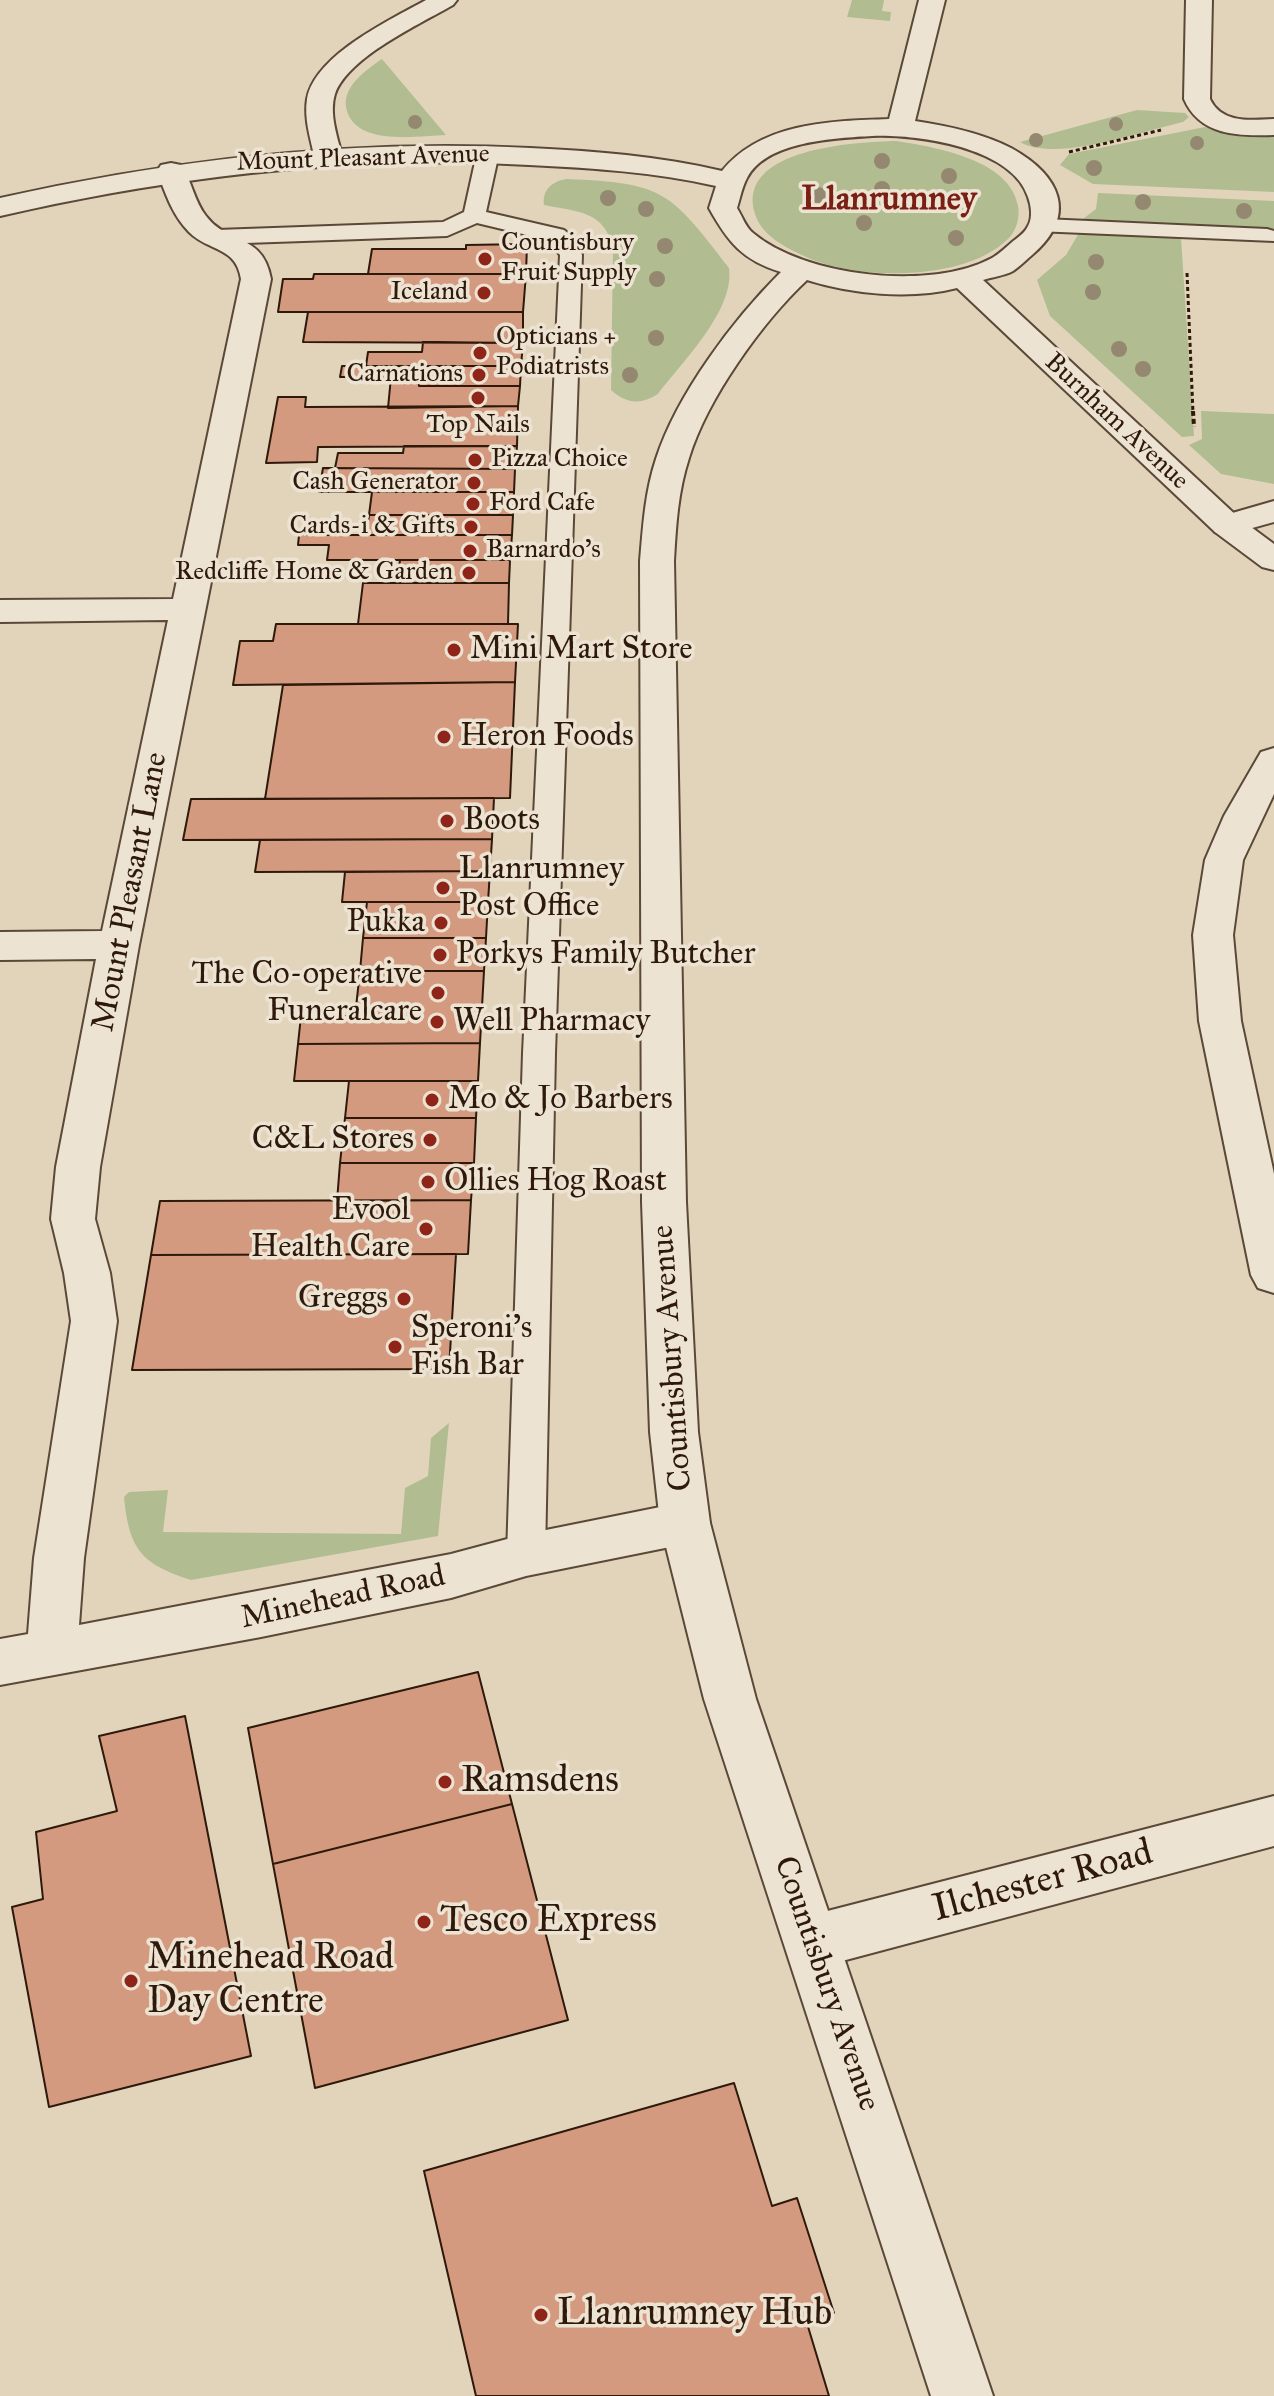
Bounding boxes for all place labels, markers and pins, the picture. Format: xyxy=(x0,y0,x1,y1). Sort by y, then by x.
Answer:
place label: Countisbury Fruit Supply xyxy=(501,228,636,290)
marker: Countisbury Fruit Supply xyxy=(476,250,494,268)
place label: Iceland xyxy=(390,277,468,309)
marker: Iceland xyxy=(475,284,493,302)
place label: Opticians + Podiatrists xyxy=(496,322,616,384)
marker: Opticians + Podiatrists xyxy=(471,344,489,362)
place label: Carnations xyxy=(346,359,463,391)
marker: Carnations xyxy=(470,366,488,384)
marker: Top Nails xyxy=(469,389,487,407)
place label: Top Nails xyxy=(426,410,530,442)
place label: Pizza Choice xyxy=(491,444,628,476)
marker: Pizza Choice xyxy=(466,451,484,469)
place label: Cash Generator xyxy=(292,467,458,499)
marker: Cash Generator xyxy=(465,474,483,492)
place label: Ford Cafe xyxy=(489,488,595,520)
marker: Ford Cafe xyxy=(464,495,482,513)
place label: Cards-i & Gifts xyxy=(289,511,455,543)
marker: Cards-i & Gifts xyxy=(462,518,480,536)
place label: Barnardo's xyxy=(486,535,601,567)
marker: Barnardo's xyxy=(461,542,479,560)
place label: Redcliffe Home & Garden xyxy=(175,557,453,589)
marker: Redcliffe Home & Garden xyxy=(460,564,478,582)
place label: Mini Mart Store xyxy=(470,631,693,669)
marker: Mini Mart Store xyxy=(445,641,463,659)
place label: Heron Foods xyxy=(460,718,634,756)
marker: Heron Foods xyxy=(435,728,453,746)
place label: Boots xyxy=(463,802,540,840)
marker: Boots xyxy=(438,812,456,830)
place label: Llanrumney Post Office xyxy=(459,851,624,926)
marker: Llanrumney Post Office xyxy=(434,879,452,897)
place label: Pukka xyxy=(346,904,425,942)
marker: Pukka xyxy=(432,914,450,932)
place label: Porkys Family Butcher xyxy=(456,936,755,974)
marker: Porkys Family Butcher xyxy=(431,946,449,964)
place label: The Co-operative Funeralcare xyxy=(192,956,422,1031)
marker: The Co-operative Funeralcare xyxy=(429,984,447,1002)
place label: Well Pharmacy xyxy=(453,1003,650,1041)
marker: Well Pharmacy xyxy=(428,1013,446,1031)
place label: Mo & Jo Barbers xyxy=(448,1081,673,1119)
marker: Mo & Jo Barbers xyxy=(423,1091,441,1109)
place label: C&L Stores xyxy=(252,1121,414,1159)
marker: C&L Stores xyxy=(421,1131,439,1149)
place label: Ollies Hog Roast xyxy=(444,1163,667,1201)
marker: Ollies Hog Roast xyxy=(419,1173,437,1191)
place label: Evool Health Care xyxy=(251,1192,410,1267)
marker: Evool Health Care xyxy=(417,1220,435,1238)
place label: Greggs xyxy=(298,1280,388,1318)
marker: Greggs xyxy=(395,1290,413,1308)
place label: Speroni's Fish Bar xyxy=(411,1310,532,1385)
marker: Speroni's Fish Bar xyxy=(386,1338,404,1356)
place label: Ramsdens xyxy=(461,1759,619,1805)
marker: Ramsdens xyxy=(436,1773,454,1791)
place label: Tesco Express xyxy=(440,1899,657,1945)
marker: Tesco Express xyxy=(415,1913,433,1931)
place label: Minehead Road Day Centre xyxy=(147,1936,394,2026)
marker: Minehead Road Day Centre xyxy=(122,1972,140,1990)
place label: Llanrumney Hub xyxy=(557,2292,832,2338)
marker: Llanrumney Hub xyxy=(532,2306,550,2324)

